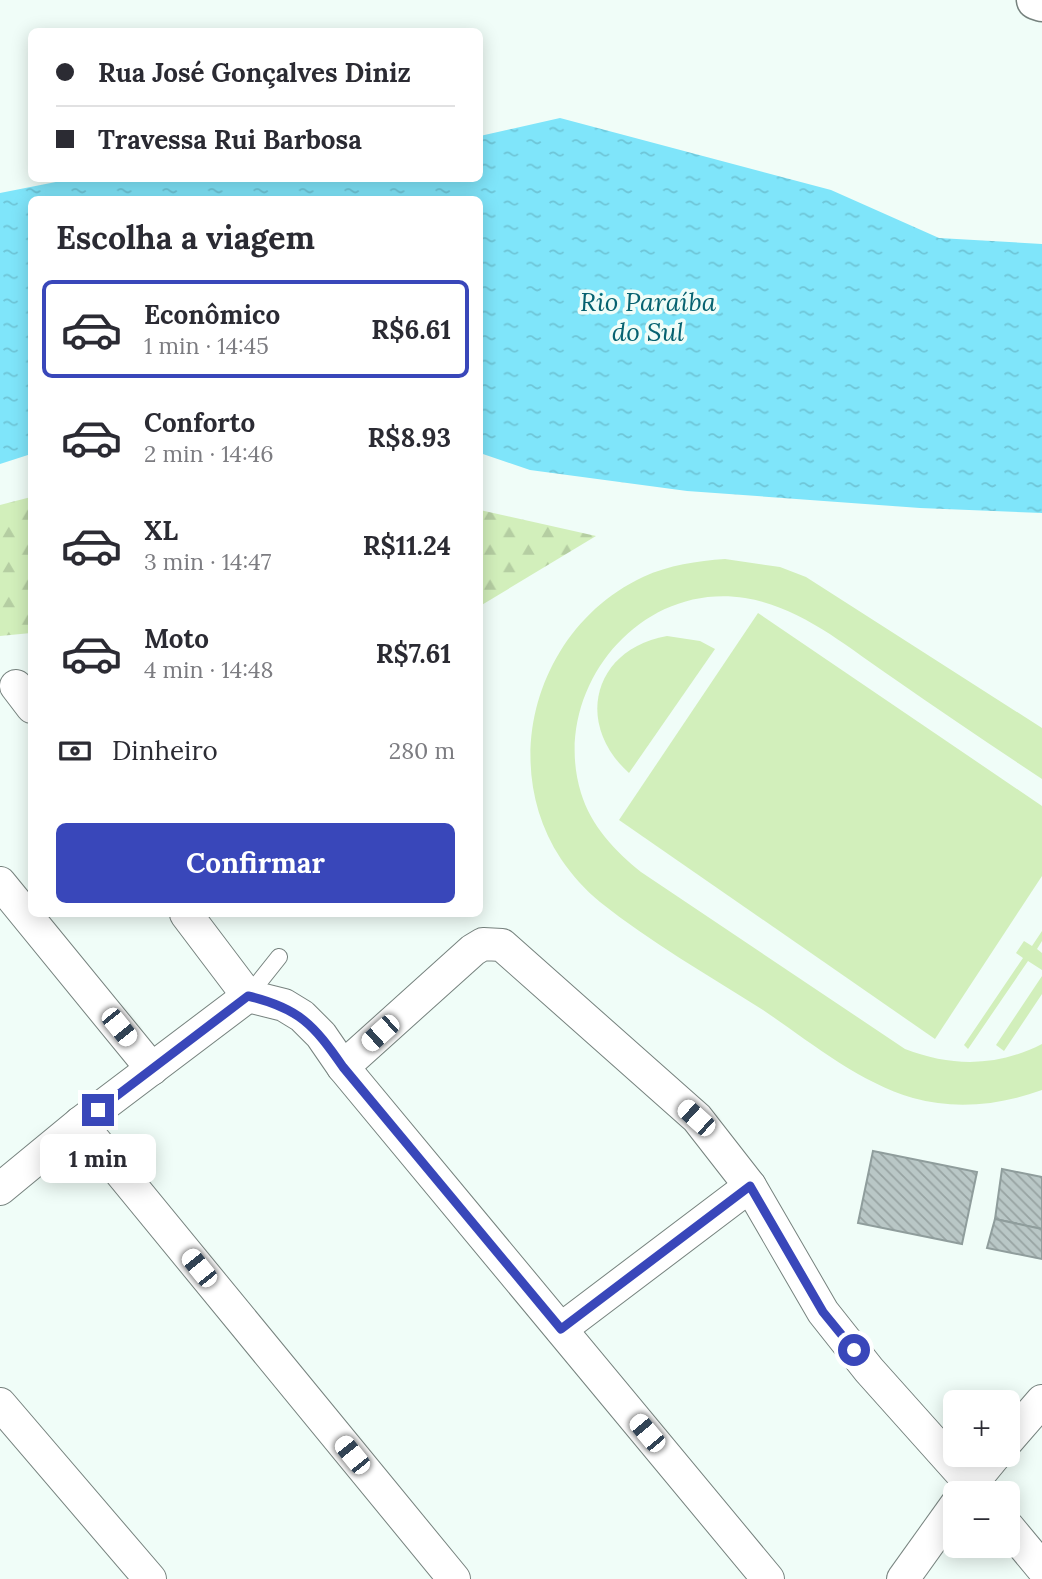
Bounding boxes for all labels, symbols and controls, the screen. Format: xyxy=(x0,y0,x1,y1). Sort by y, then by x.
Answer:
text: Rua José Gonçalves Diniz xyxy=(98,56,411,89)
text: Travessa Rui Barbosa xyxy=(98,123,362,156)
text: Escolha a viagem xyxy=(56,217,315,258)
water label: Rio Paraíba do Sul xyxy=(580,285,717,348)
icon: car xyxy=(60,298,123,361)
text: Econômico xyxy=(144,298,280,331)
text: R$6.61 xyxy=(371,313,451,346)
text: 1 min · 14:45 xyxy=(144,331,269,360)
icon: car xyxy=(60,406,123,469)
text: Conforto xyxy=(144,406,255,439)
text: R$8.93 xyxy=(367,421,451,454)
text: 2 min · 14:46 xyxy=(144,439,274,468)
icon: car xyxy=(60,514,123,577)
text: XL xyxy=(144,514,178,547)
text: R$11.24 xyxy=(363,529,451,562)
text: 3 min · 14:47 xyxy=(144,547,271,576)
icon: car xyxy=(60,622,123,685)
text: Moto xyxy=(144,622,209,655)
text: R$7.61 xyxy=(376,637,451,670)
text: 4 min · 14:48 xyxy=(144,655,273,684)
icon: cash xyxy=(56,732,94,770)
text: Dinheiro xyxy=(112,734,218,767)
text: 280 m xyxy=(389,736,455,765)
button: Confirmar xyxy=(56,823,455,903)
car xyxy=(98,1004,141,1050)
car xyxy=(358,1011,403,1055)
route end xyxy=(82,1094,114,1126)
car xyxy=(674,1096,719,1140)
callout: 1 min xyxy=(40,1134,156,1184)
text: 1 min xyxy=(69,1144,127,1173)
car xyxy=(178,1245,221,1291)
route start xyxy=(838,1334,870,1366)
map controls xyxy=(943,1390,1020,1558)
button: + xyxy=(943,1390,1020,1467)
car xyxy=(626,1410,669,1456)
car xyxy=(331,1432,374,1478)
button: − xyxy=(943,1481,1020,1558)

